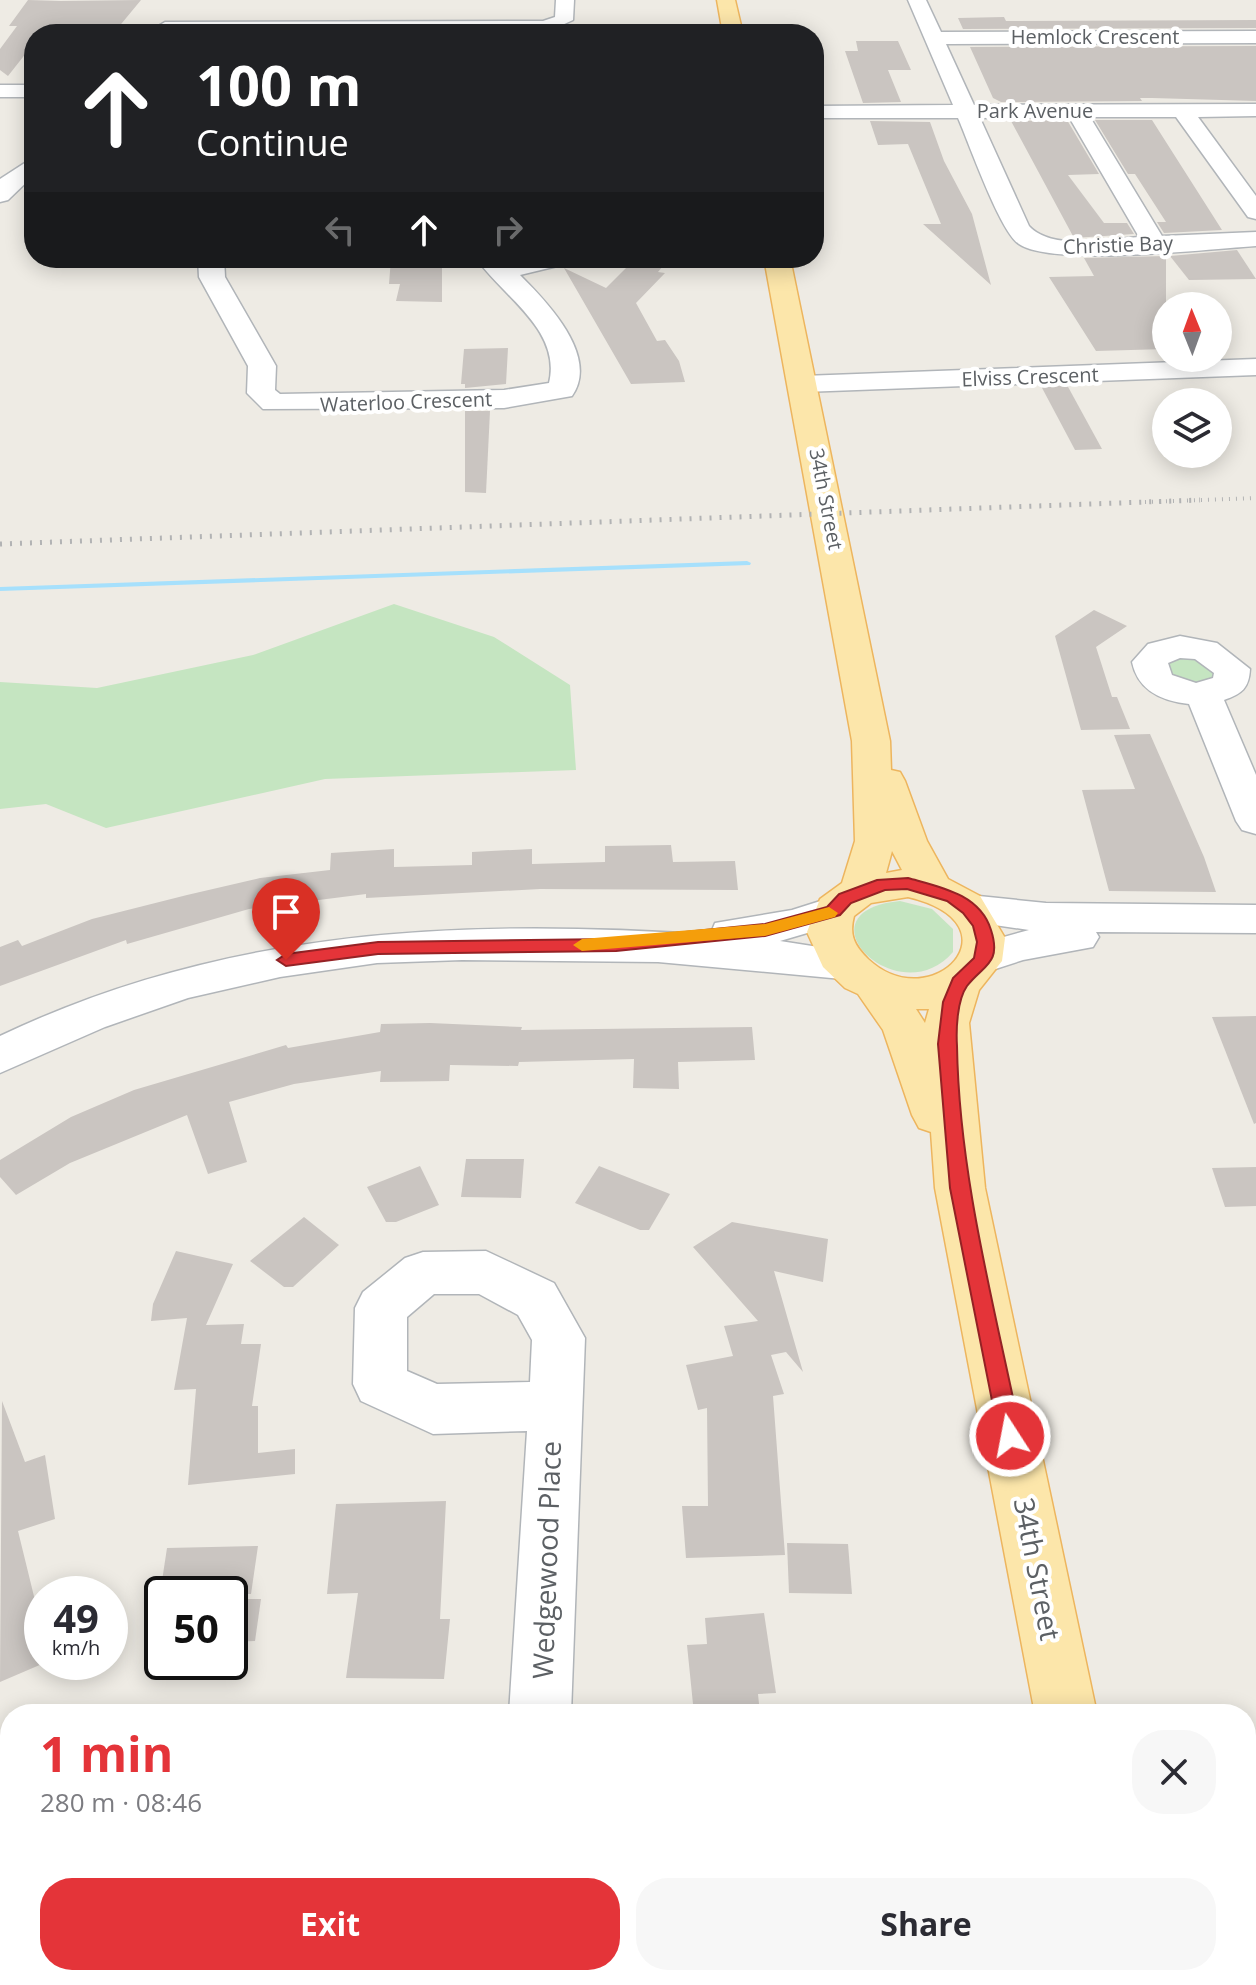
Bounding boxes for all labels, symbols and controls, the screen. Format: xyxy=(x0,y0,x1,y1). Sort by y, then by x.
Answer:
street label: Hemlock Crescent xyxy=(1011,23,1179,50)
text: 100 m xyxy=(196,46,362,122)
icon: ahead xyxy=(64,56,168,160)
street label: Park Avenue xyxy=(977,97,1093,124)
text: Continue xyxy=(196,118,349,167)
icon: left xyxy=(318,208,362,252)
icon: ahead xyxy=(402,208,446,252)
icon: right xyxy=(486,208,530,252)
street label: Christie Bay xyxy=(1062,229,1175,260)
north arrow xyxy=(1152,292,1232,372)
map controls xyxy=(1152,292,1232,468)
street label: Elviss Crescent xyxy=(961,361,1099,392)
street label: Waterloo Crescent xyxy=(319,385,492,418)
button: layers xyxy=(1152,388,1232,468)
street label: 34th Street xyxy=(803,446,850,552)
pin xyxy=(252,878,320,960)
icon: arrive xyxy=(264,890,308,934)
position arrow xyxy=(968,1394,1052,1478)
street label: Wedgewood Place xyxy=(523,1440,569,1680)
street label: 34th Street xyxy=(1006,1494,1070,1643)
speed limit sign: 50 xyxy=(144,1576,248,1680)
text: 49 xyxy=(53,1590,99,1645)
text: km/h xyxy=(52,1634,100,1661)
text: 1 min xyxy=(40,1721,173,1786)
button: close xyxy=(1132,1730,1216,1814)
text: 280 m · 08:46 xyxy=(40,1784,202,1820)
button: Exit xyxy=(40,1878,620,1970)
button: Share xyxy=(636,1878,1216,1970)

